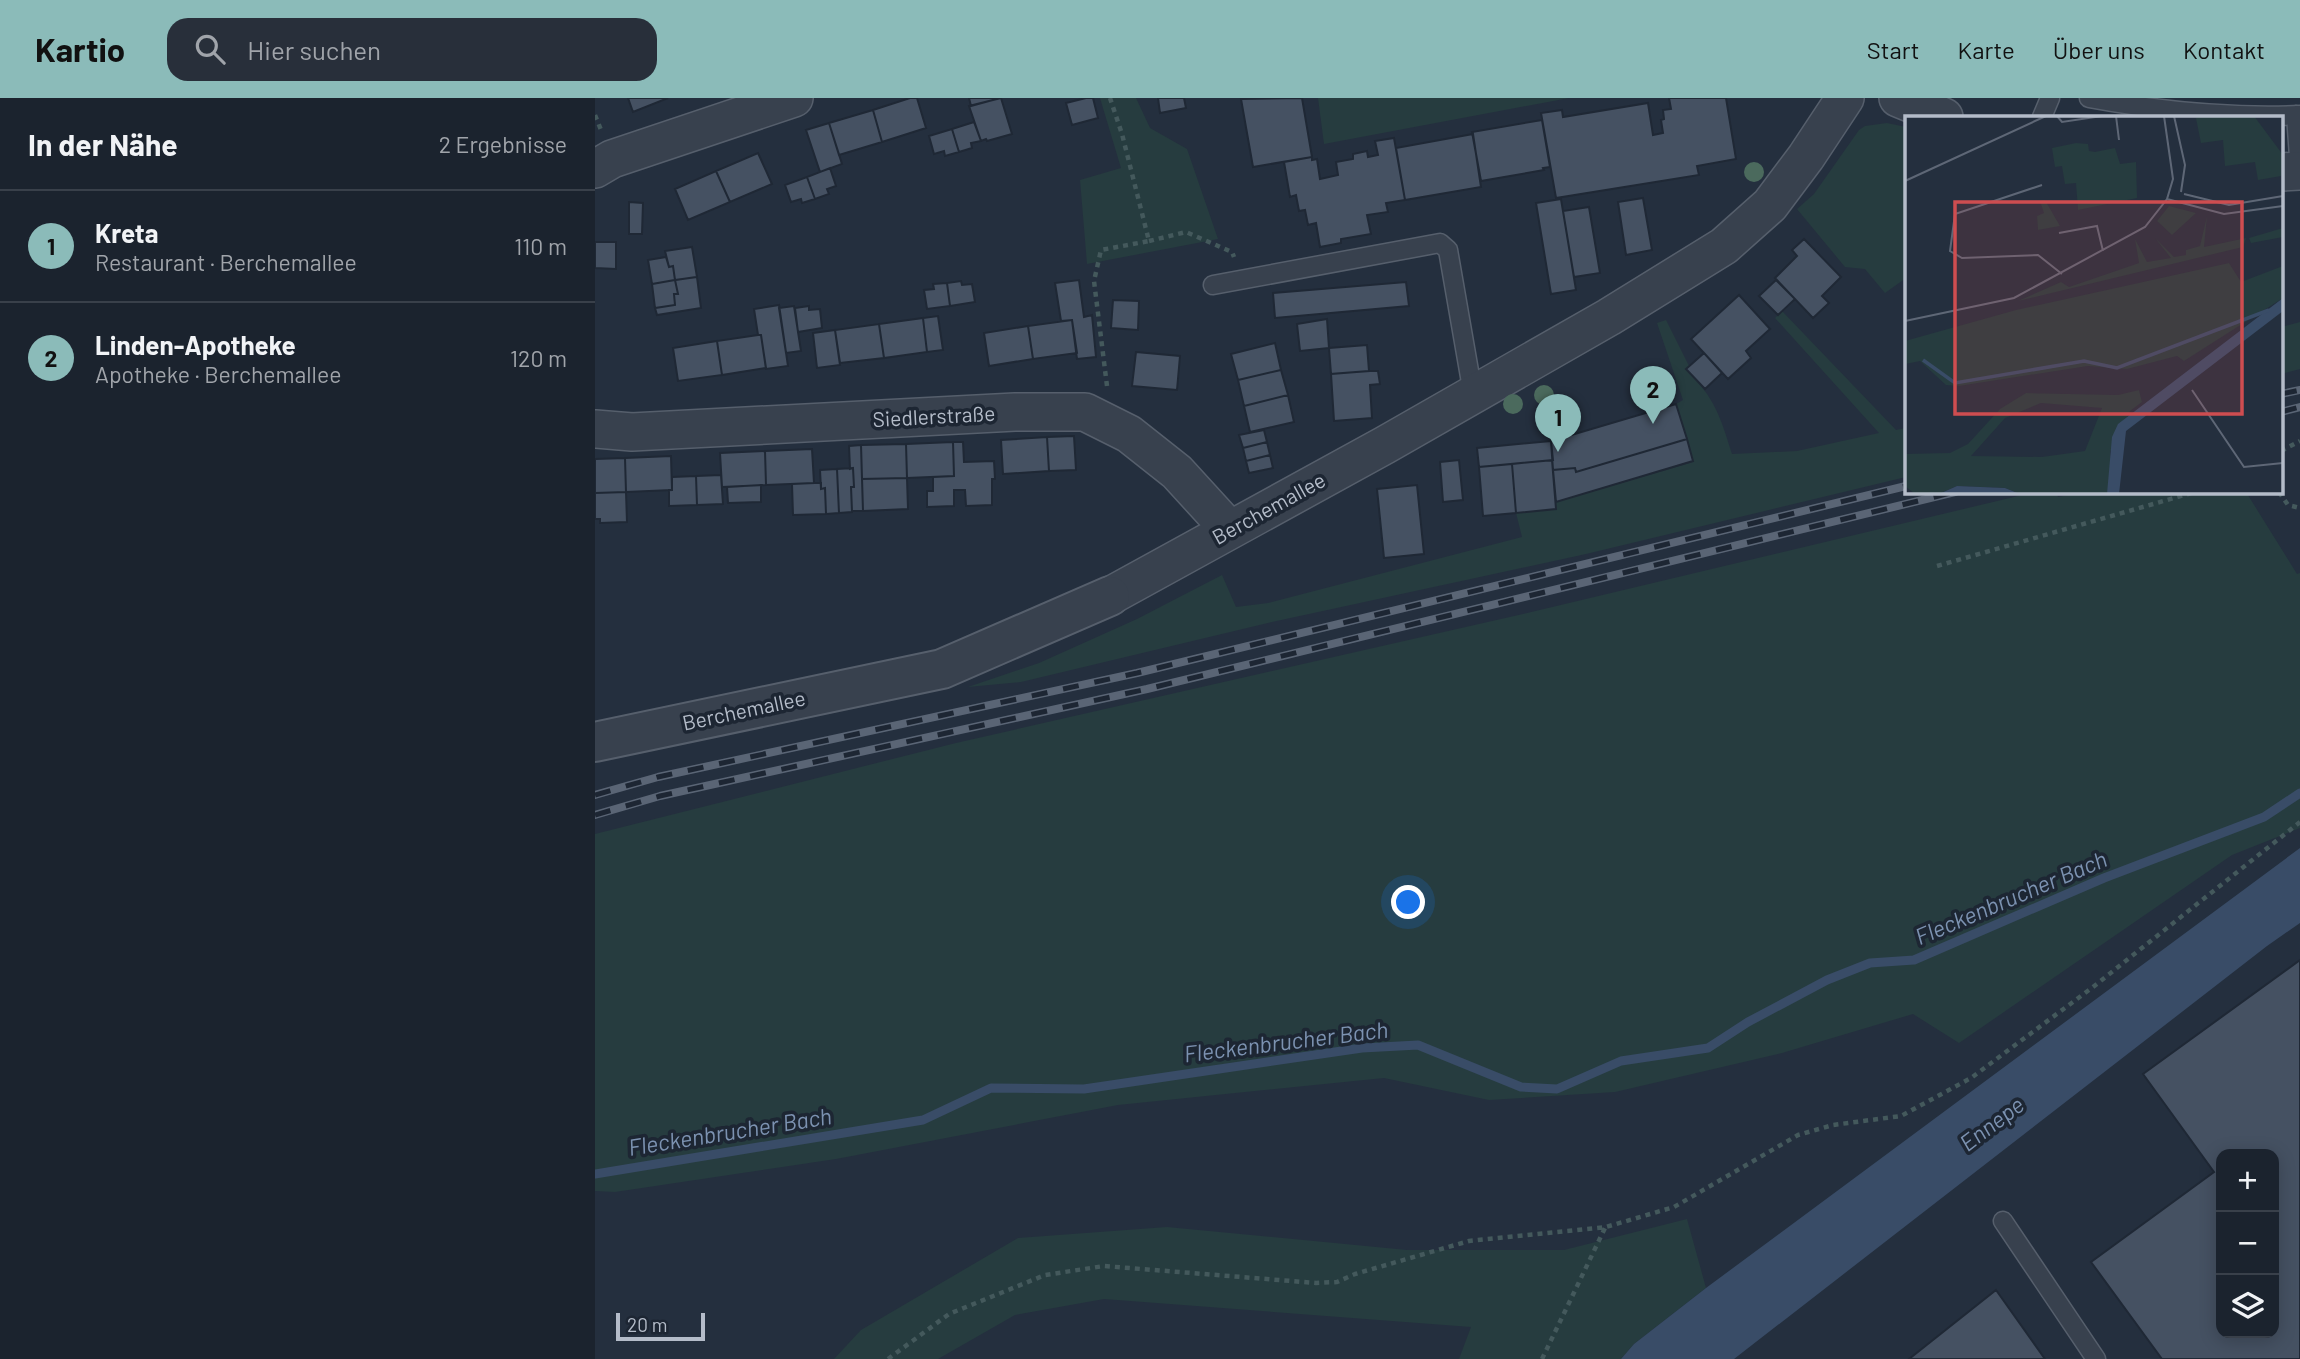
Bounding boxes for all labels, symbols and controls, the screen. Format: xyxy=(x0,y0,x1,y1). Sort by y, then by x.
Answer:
search box xyxy=(167,18,657,81)
text: Kartio xyxy=(35,29,125,69)
icon: search xyxy=(191,30,229,68)
text: Hier suchen xyxy=(247,34,381,65)
text: Start xyxy=(1867,35,1920,64)
text: Karte xyxy=(1958,35,2015,64)
text: Über uns xyxy=(2053,35,2145,64)
text: Kontakt xyxy=(2183,35,2265,64)
inset map xyxy=(1905,116,2283,494)
text: In der Nähe xyxy=(28,126,178,162)
text: 2 Ergebnisse xyxy=(439,130,567,158)
text: Kreta xyxy=(95,217,158,248)
text: 1 xyxy=(47,232,55,260)
text: 110 m xyxy=(514,232,567,260)
text: Restaurant · Berchemallee xyxy=(95,248,357,276)
text: Linden-Apotheke xyxy=(95,329,296,360)
text: 2 xyxy=(45,344,57,372)
text: 120 m xyxy=(510,344,567,372)
text: Apotheke · Berchemallee xyxy=(95,360,341,388)
pin: 2 xyxy=(1630,366,1676,424)
pin: 1 xyxy=(1535,394,1581,452)
street label: Siedlerstraße xyxy=(872,400,996,431)
street label: Berchemallee xyxy=(1207,466,1329,549)
street label: Berchemallee xyxy=(680,684,808,735)
water label: Fleckenbrucher Bach xyxy=(1911,844,2111,950)
your location xyxy=(1391,885,1425,919)
water label: Fleckenbrucher Bach xyxy=(1182,1015,1390,1067)
water label: Ennepe xyxy=(1954,1090,2029,1156)
water label: Fleckenbrucher Bach xyxy=(626,1101,834,1161)
map controls xyxy=(2216,1149,2279,1338)
button: + xyxy=(2216,1149,2279,1212)
button: − xyxy=(2216,1212,2279,1275)
button: layers xyxy=(2216,1275,2279,1338)
scale bar xyxy=(616,1310,705,1342)
text: 20 m xyxy=(627,1313,667,1336)

